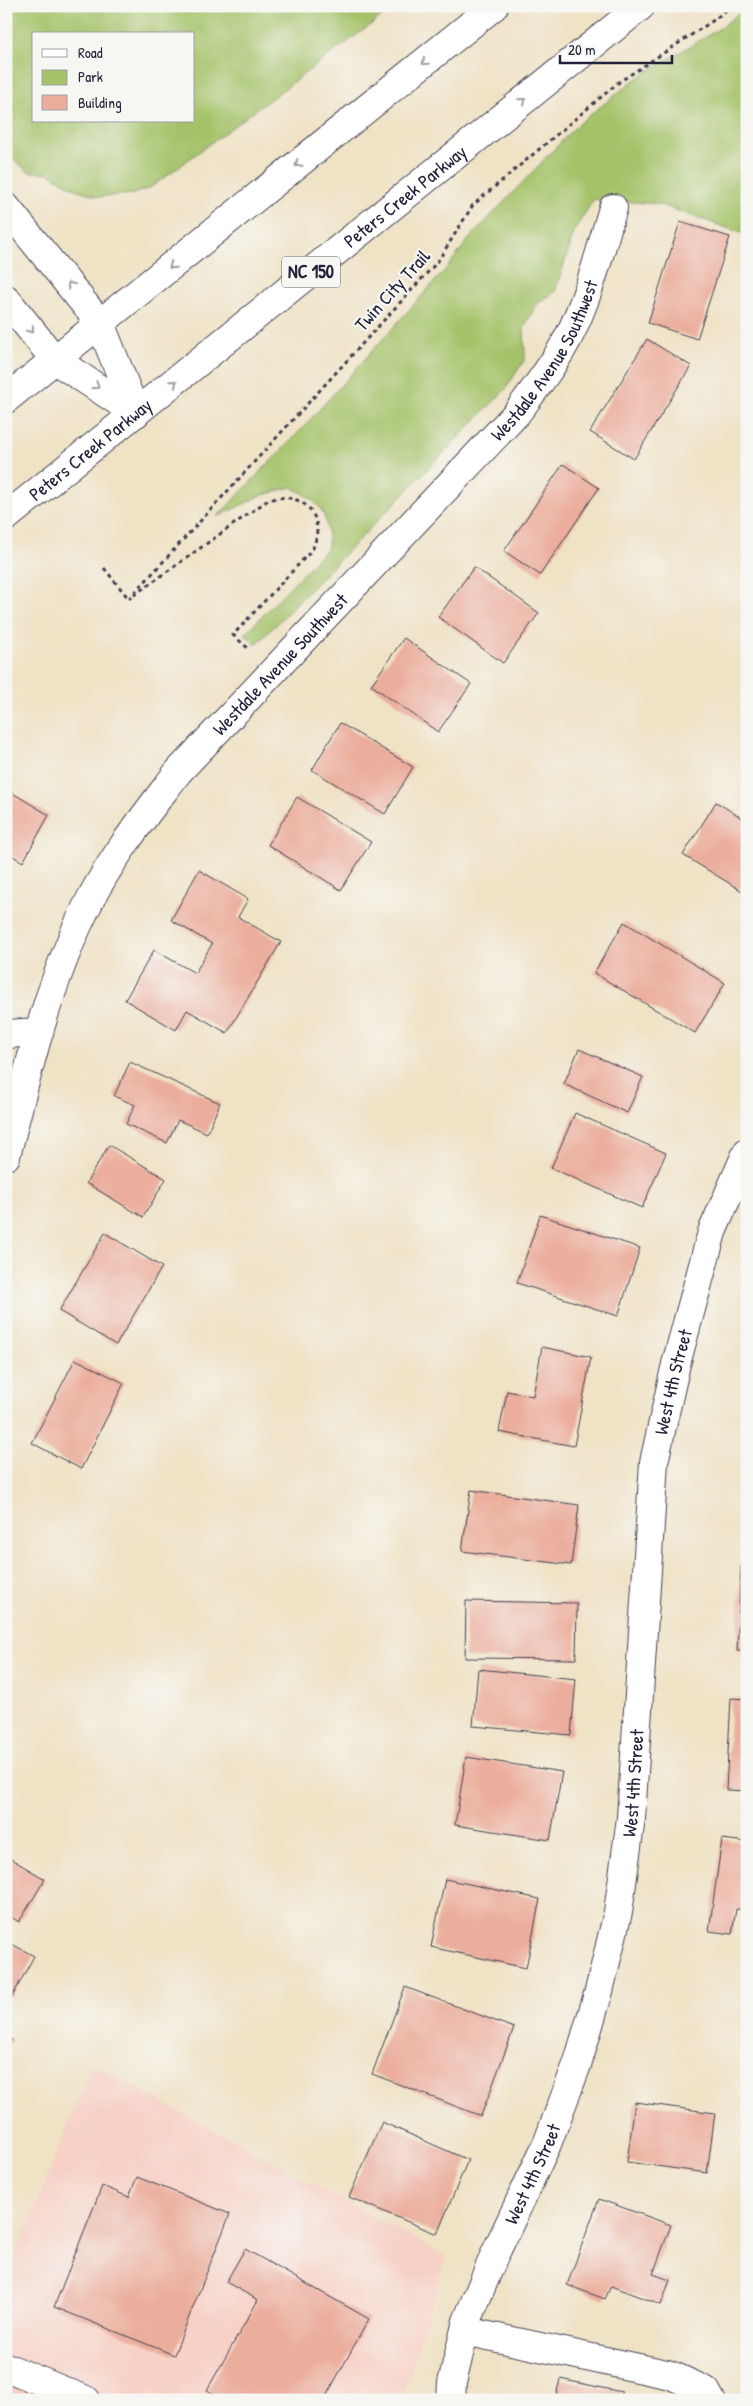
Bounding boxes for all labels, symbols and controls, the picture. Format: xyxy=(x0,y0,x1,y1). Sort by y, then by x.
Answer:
legend xyxy=(32,32,195,122)
scale bar xyxy=(560,32,673,64)
text: 20 m xyxy=(568,39,595,60)
text: Road xyxy=(78,42,103,63)
one-way arrow xyxy=(422,56,431,64)
text: Park xyxy=(78,66,103,87)
text: Building xyxy=(78,92,122,113)
one-way arrow xyxy=(517,99,526,107)
street label: Peters Creek Parkway xyxy=(338,139,472,254)
one-way arrow xyxy=(295,158,304,167)
street label: Twin City Trail xyxy=(348,243,436,336)
road number: NC 150 xyxy=(282,256,340,288)
one-way arrow xyxy=(169,260,178,268)
street label: Westdale Avenue Southwest xyxy=(484,276,604,446)
one-way arrow xyxy=(66,282,75,291)
one-way arrow xyxy=(25,324,34,333)
one-way arrow xyxy=(90,380,99,390)
one-way arrow xyxy=(168,380,177,388)
street label: Peters Creek Parkway xyxy=(23,392,157,507)
street label: Westdale Avenue Southwest xyxy=(206,587,354,741)
street label: West 4th Street xyxy=(648,1326,698,1437)
street label: West 4th Street xyxy=(616,1728,650,1838)
street label: West 4th Street xyxy=(498,2120,567,2228)

